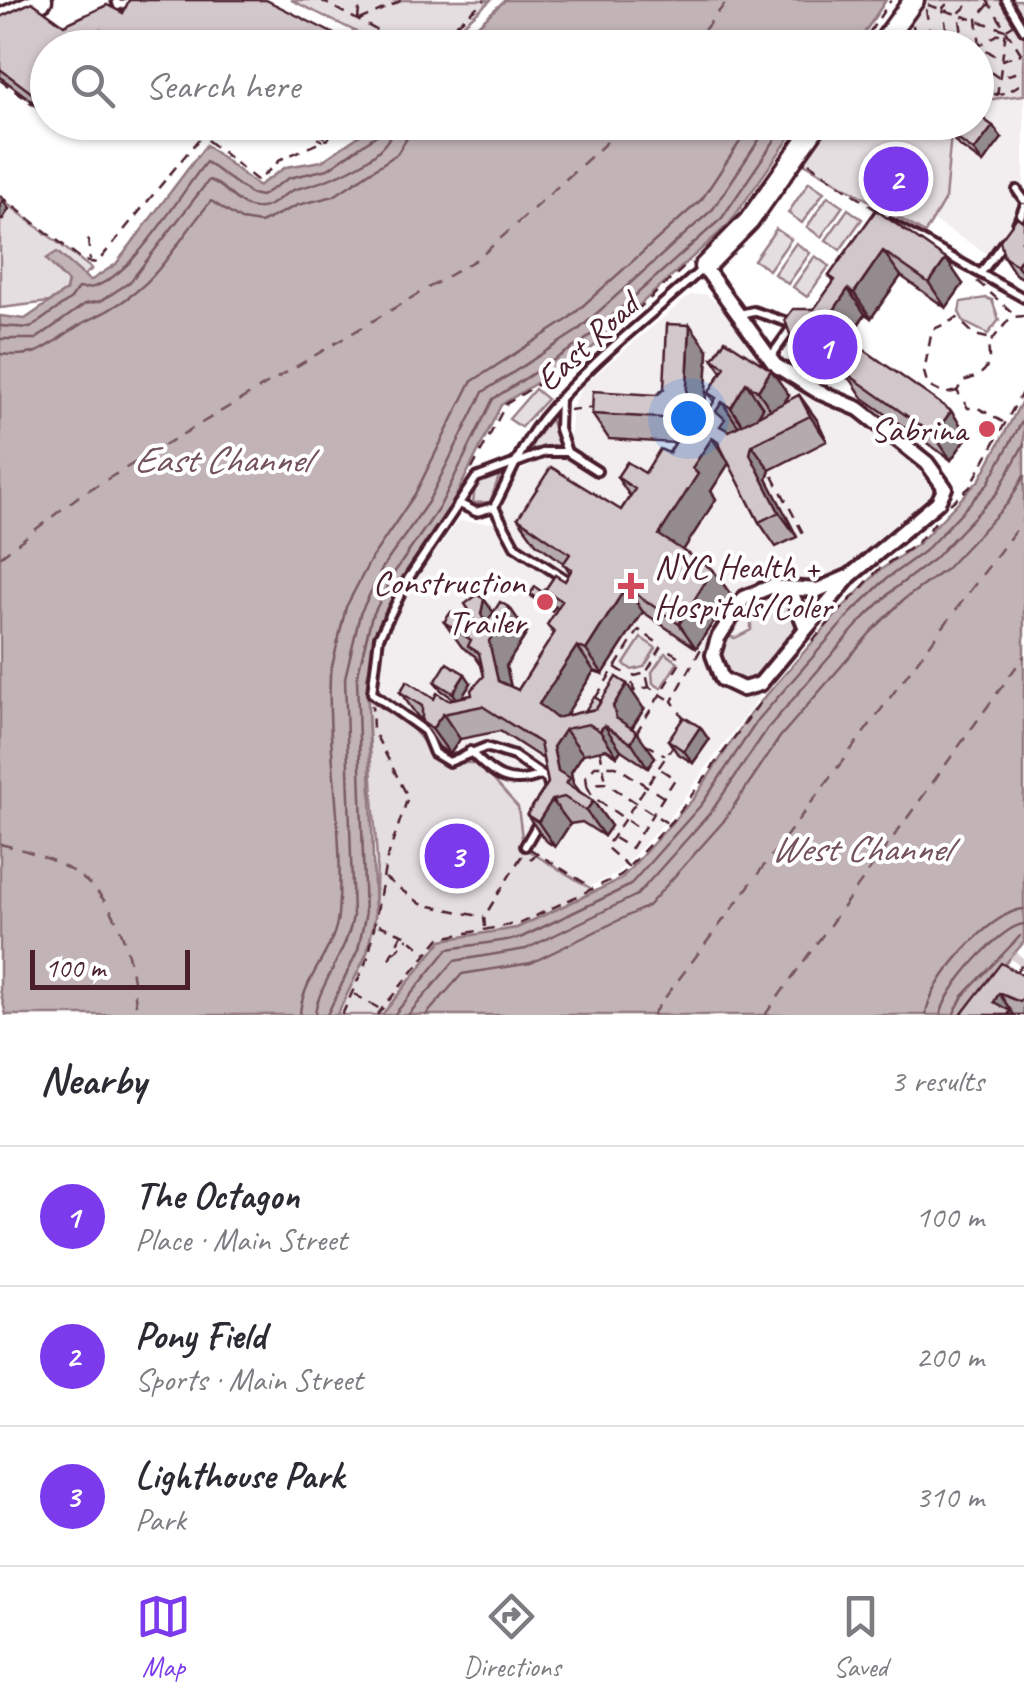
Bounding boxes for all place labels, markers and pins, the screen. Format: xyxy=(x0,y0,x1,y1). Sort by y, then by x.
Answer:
pin: 2 xyxy=(864,142,928,216)
pin: 1 xyxy=(792,310,858,384)
place label: Sabrina xyxy=(871,407,970,452)
marker: Sabrina xyxy=(976,418,998,440)
place label: NYC Health + Hospitals/Coler xyxy=(654,544,834,629)
place label: Construction Trailer xyxy=(373,560,527,645)
marker: NYC Health + Hospitals/Coler xyxy=(618,573,644,599)
marker: Construction Trailer xyxy=(534,591,556,613)
pin: 3 xyxy=(424,818,490,894)

